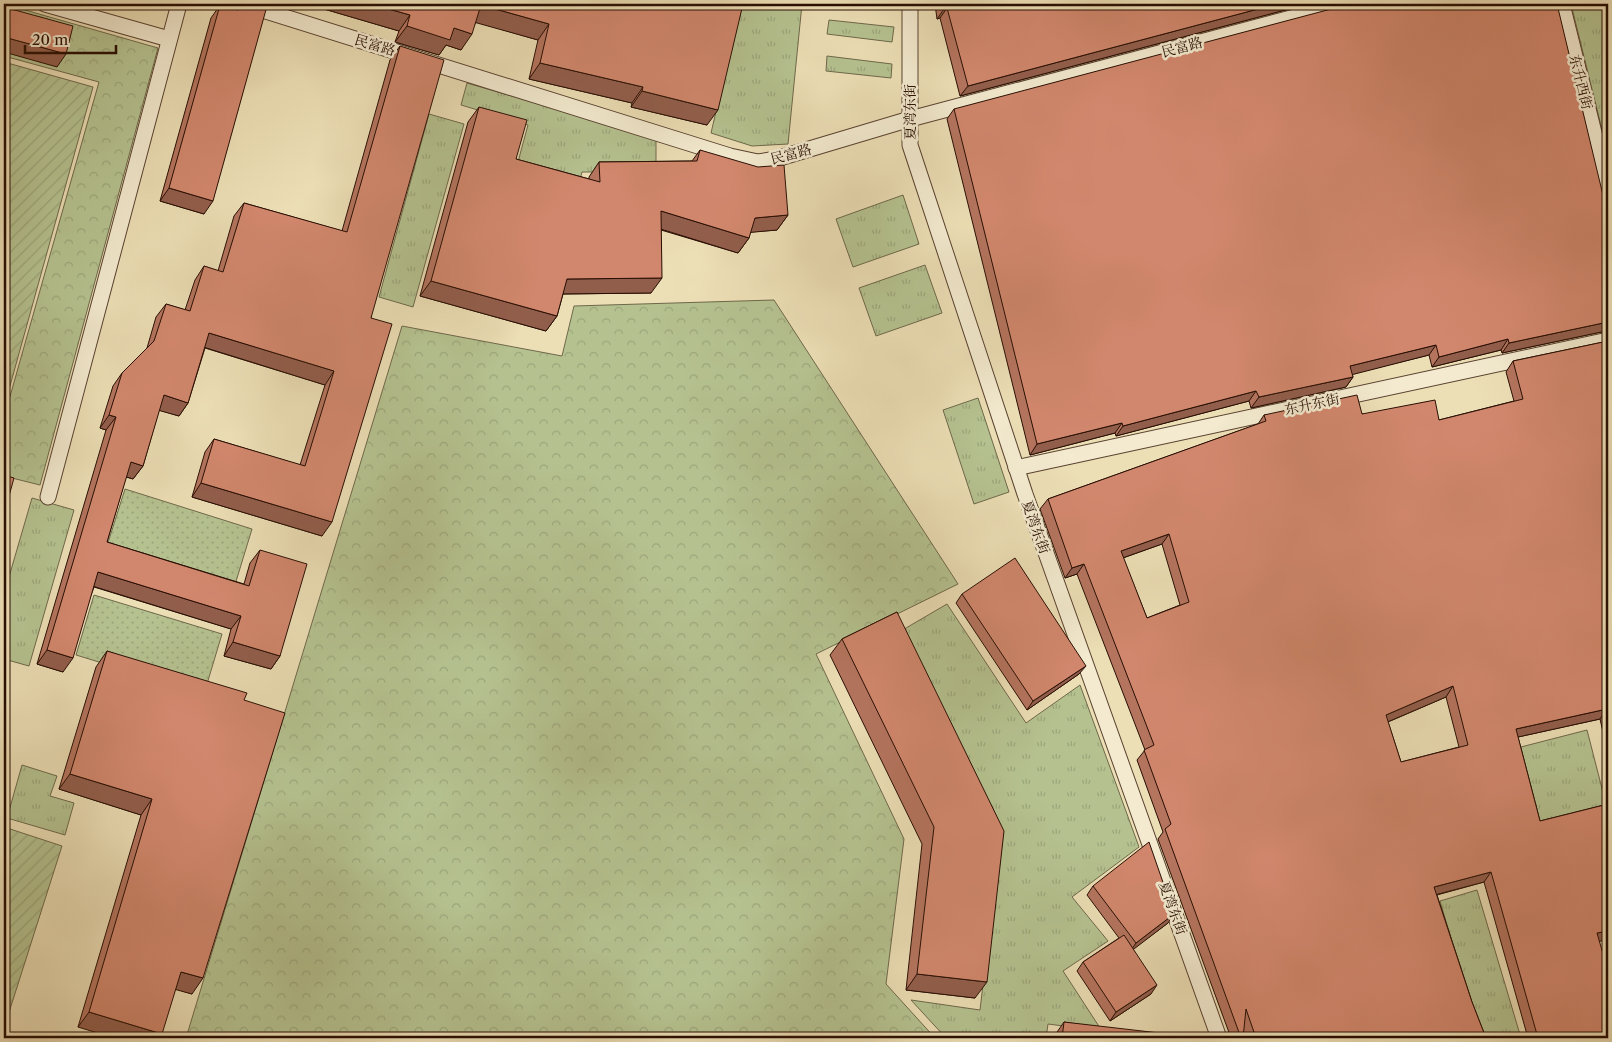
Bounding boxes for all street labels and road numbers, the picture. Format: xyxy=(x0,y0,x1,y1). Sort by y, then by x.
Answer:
street label: 民富路 xyxy=(352,30,398,60)
street label: 民富路 xyxy=(1159,33,1205,61)
street label: 东升西街 xyxy=(1565,53,1597,111)
street label: 夏湾东街 xyxy=(901,84,919,140)
street label: 民富路 xyxy=(768,140,814,168)
street label: 东升东街 xyxy=(1283,389,1341,419)
street label: 夏湾东街 xyxy=(1018,498,1054,556)
street label: 夏湾东街 xyxy=(1155,879,1191,937)

